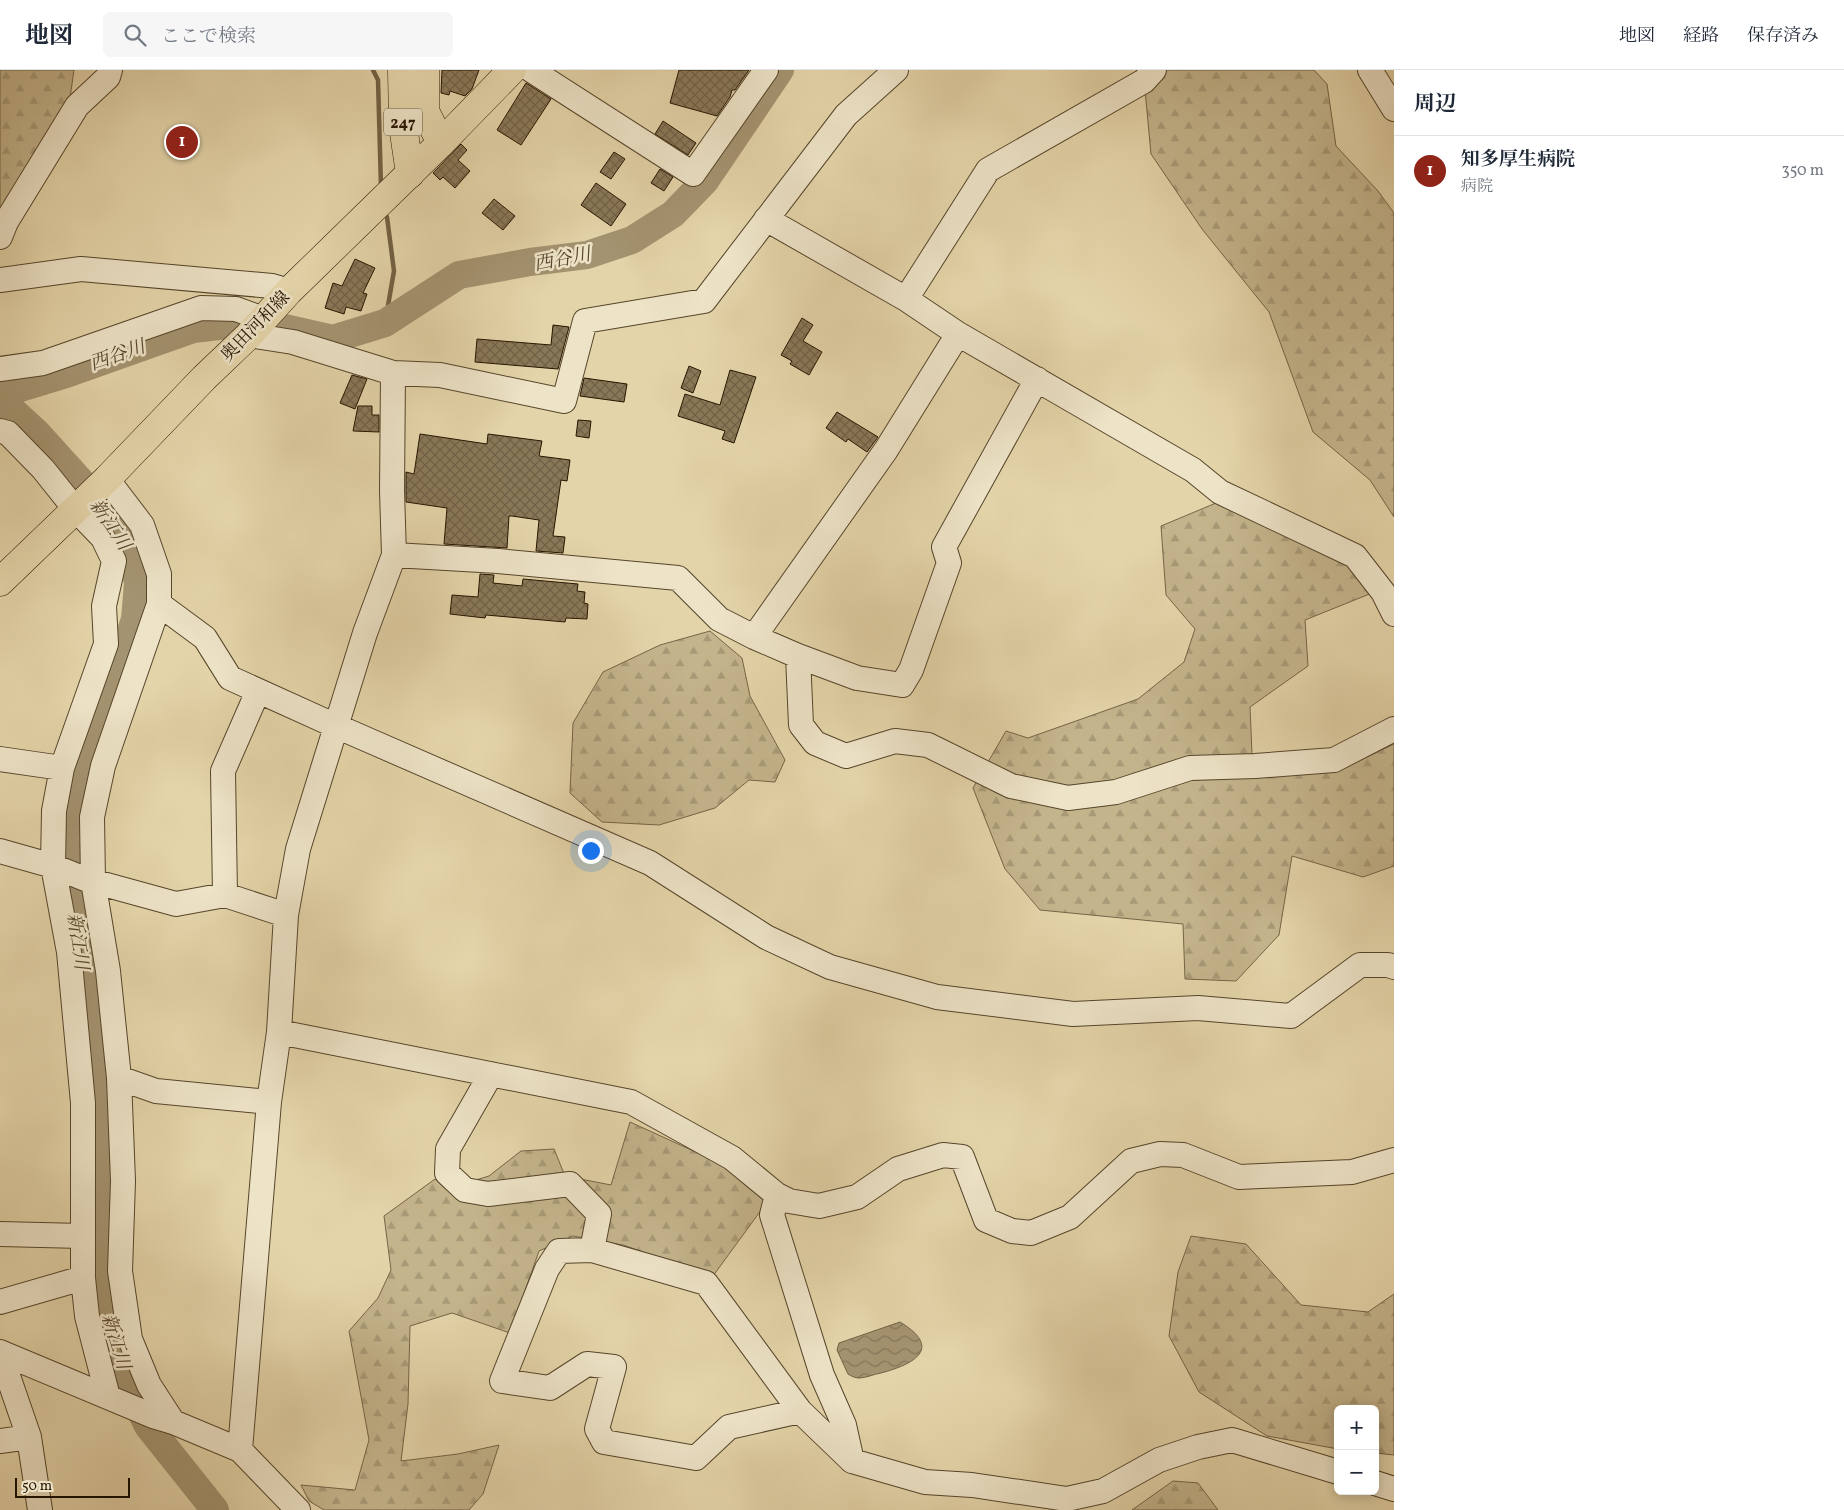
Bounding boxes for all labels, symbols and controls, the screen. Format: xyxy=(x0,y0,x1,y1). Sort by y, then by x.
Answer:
search box xyxy=(103,12,453,57)
text: 地図 xyxy=(25,20,73,54)
icon: search xyxy=(121,21,149,49)
text: ここで検索 xyxy=(161,24,256,50)
text: 地図 xyxy=(1619,24,1655,49)
text: 経路 xyxy=(1683,24,1719,49)
text: 保存済み xyxy=(1747,24,1819,49)
text: 周辺 xyxy=(1414,90,1456,119)
road number: 247 xyxy=(384,108,422,136)
pin: 1 xyxy=(166,123,198,161)
text: 知多厚生病院 xyxy=(1461,147,1575,173)
text: 1 xyxy=(1427,160,1433,182)
text: 350 m xyxy=(1781,160,1824,182)
text: 病院 xyxy=(1461,176,1493,198)
water label: 西谷川 xyxy=(532,241,595,278)
street label: 奥田河和線 xyxy=(216,286,296,368)
water label: 西谷川 xyxy=(86,334,151,377)
water label: 新江川 xyxy=(83,494,137,558)
your location xyxy=(578,838,604,864)
water label: 新江川 xyxy=(60,911,94,973)
water label: 新江川 xyxy=(94,1311,136,1375)
map controls xyxy=(1334,1405,1379,1495)
button: + xyxy=(1334,1405,1379,1450)
button: − xyxy=(1334,1450,1379,1495)
scale bar xyxy=(15,1475,130,1498)
text: 50 m xyxy=(22,1477,52,1496)

